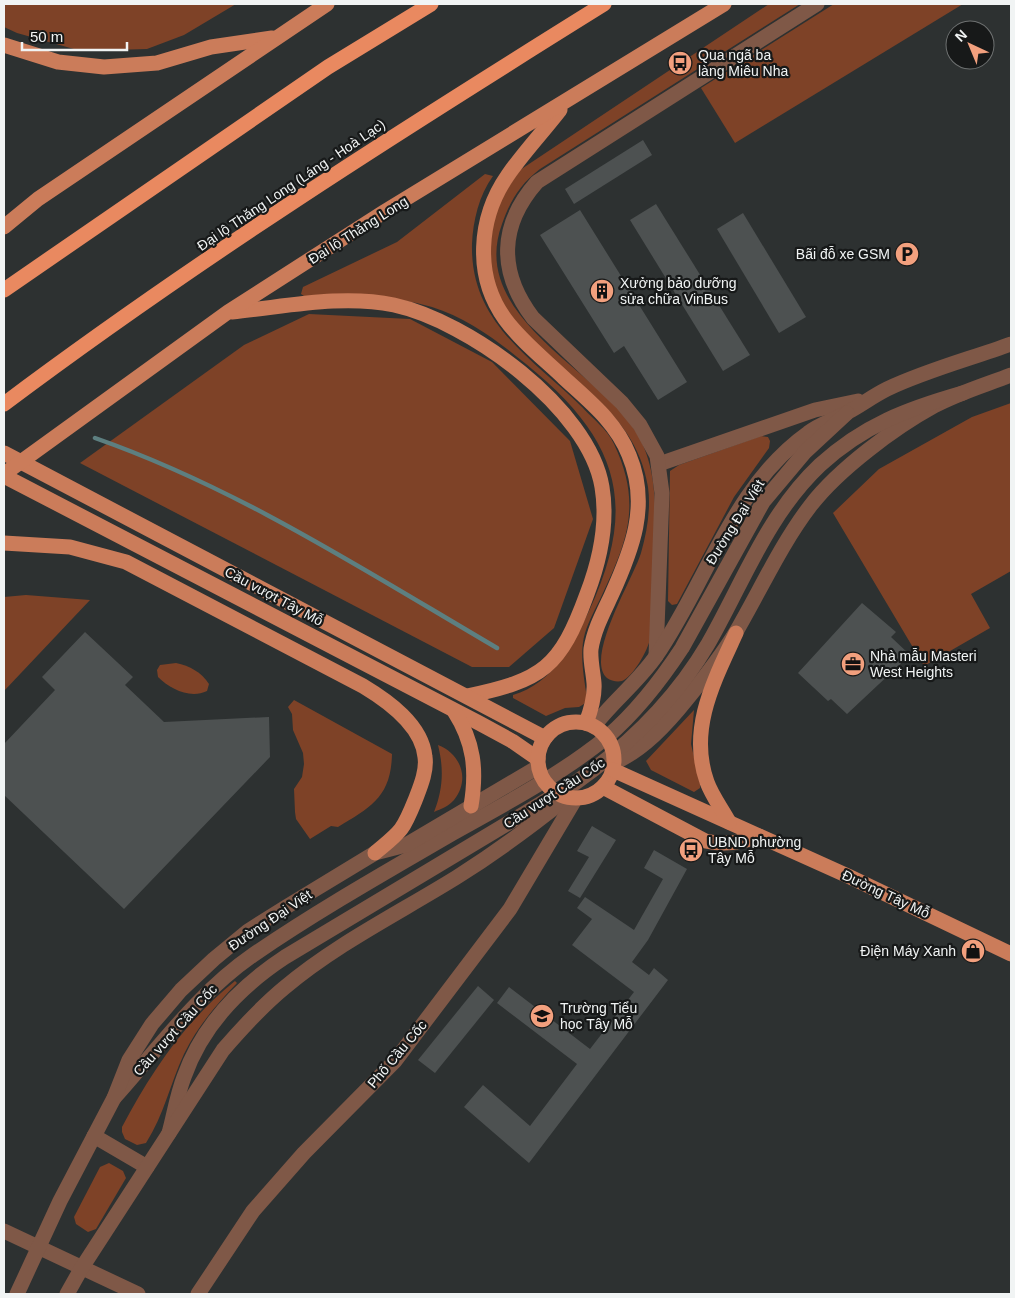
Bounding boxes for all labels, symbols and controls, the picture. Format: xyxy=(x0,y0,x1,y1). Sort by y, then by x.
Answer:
scale bar xyxy=(22,20,128,52)
north arrow xyxy=(945,20,995,70)
text: N xyxy=(952,26,970,45)
text: 50 m xyxy=(30,28,63,45)
place label: Qua ngã ba làng Miêu Nha xyxy=(698,47,788,79)
bus stop icon: Qua ngã ba làng Miêu Nha xyxy=(667,50,693,76)
street label: Đại lộ Thăng Long (Láng - Hoà Lạc) xyxy=(194,116,388,254)
street label: Đại lộ Thăng Long xyxy=(305,193,411,267)
parking icon: Bãi đỗ xe GSM xyxy=(894,241,920,267)
place label: Bãi đỗ xe GSM xyxy=(796,246,890,262)
place label: Xưởng bảo dưỡng sửa chữa VinBus xyxy=(620,275,737,307)
building icon: Xưởng bảo dưỡng sửa chữa VinBus xyxy=(589,278,615,304)
street label: Đường Đại Việt xyxy=(703,477,768,567)
street label: Cầu vượt Tây Mỗ xyxy=(222,563,326,629)
place label: Nhà mẫu Masteri West Heights xyxy=(870,648,977,680)
office icon: Nhà mẫu Masteri West Heights xyxy=(840,651,866,677)
street label: Cầu vượt Cầu Cốc xyxy=(500,754,608,832)
place label: UBND phường Tây Mỗ xyxy=(708,834,801,866)
bus stop icon: UBND phường Tây Mỗ xyxy=(678,837,704,863)
street label: Đường Tây Mỗ xyxy=(840,867,932,921)
street label: Đường Đại Việt xyxy=(225,886,315,954)
shop icon: Điện Máy Xanh xyxy=(960,938,986,964)
place label: Điện Máy Xanh xyxy=(860,943,956,959)
street label: Cầu vượt Cầu Cốc xyxy=(130,981,220,1079)
place label: Trường Tiểu học Tây Mỗ xyxy=(560,1000,637,1032)
school or university icon: Trường Tiểu học Tây Mỗ xyxy=(529,1003,555,1029)
street label: Phố Cầu Cốc xyxy=(364,1017,430,1091)

